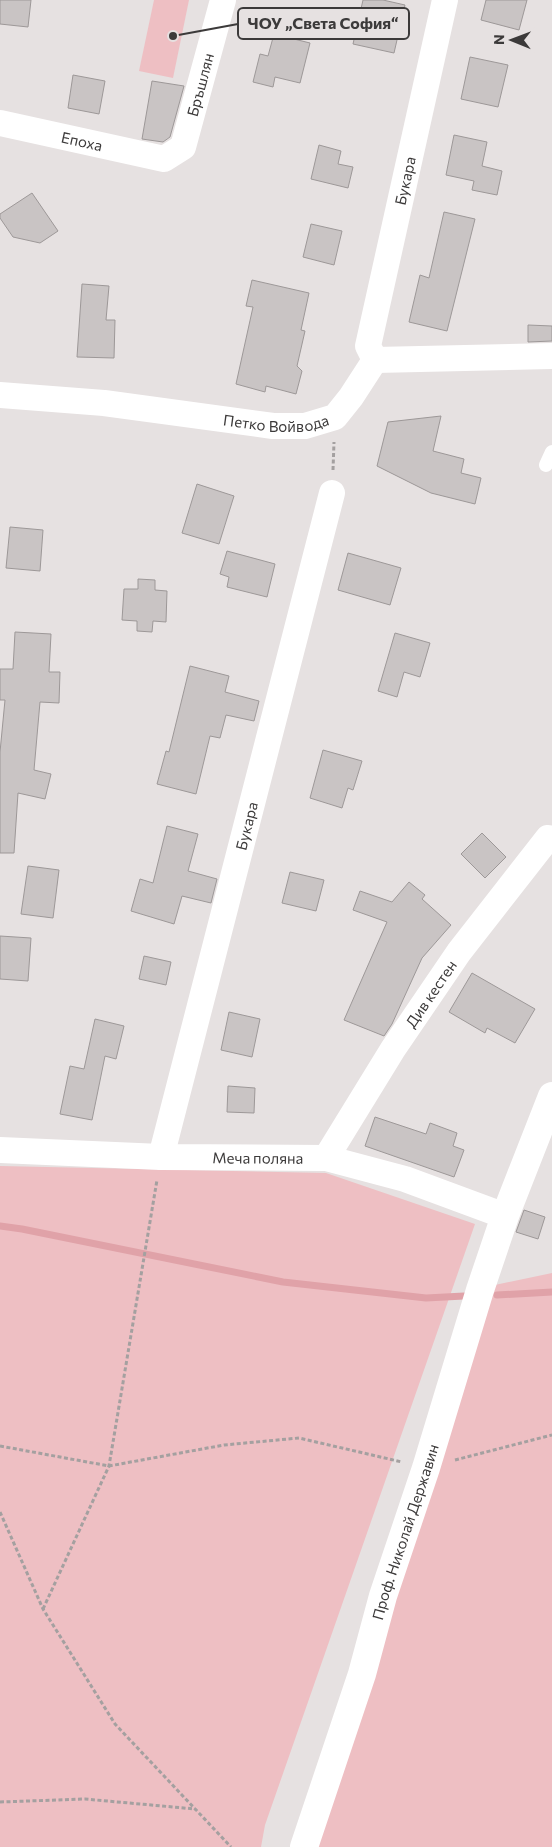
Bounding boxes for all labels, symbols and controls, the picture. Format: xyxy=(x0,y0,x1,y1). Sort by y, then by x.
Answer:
callout: ЧОУ „Света София“ xyxy=(238,8,409,39)
text: ЧОУ „Света София“ xyxy=(248,13,399,32)
north arrow xyxy=(487,15,537,65)
text: N xyxy=(490,34,507,45)
street label: Бръшлян xyxy=(183,51,217,118)
street label: Епоха xyxy=(60,128,104,154)
street label: Букара xyxy=(391,155,419,207)
street label: Петко Войвода xyxy=(222,410,331,435)
street label: Букара xyxy=(231,800,261,852)
street label: Див кестен xyxy=(401,956,460,1031)
street label: Меча поляна xyxy=(212,1148,303,1167)
street label: Проф. Николай Державин xyxy=(368,1442,442,1622)

